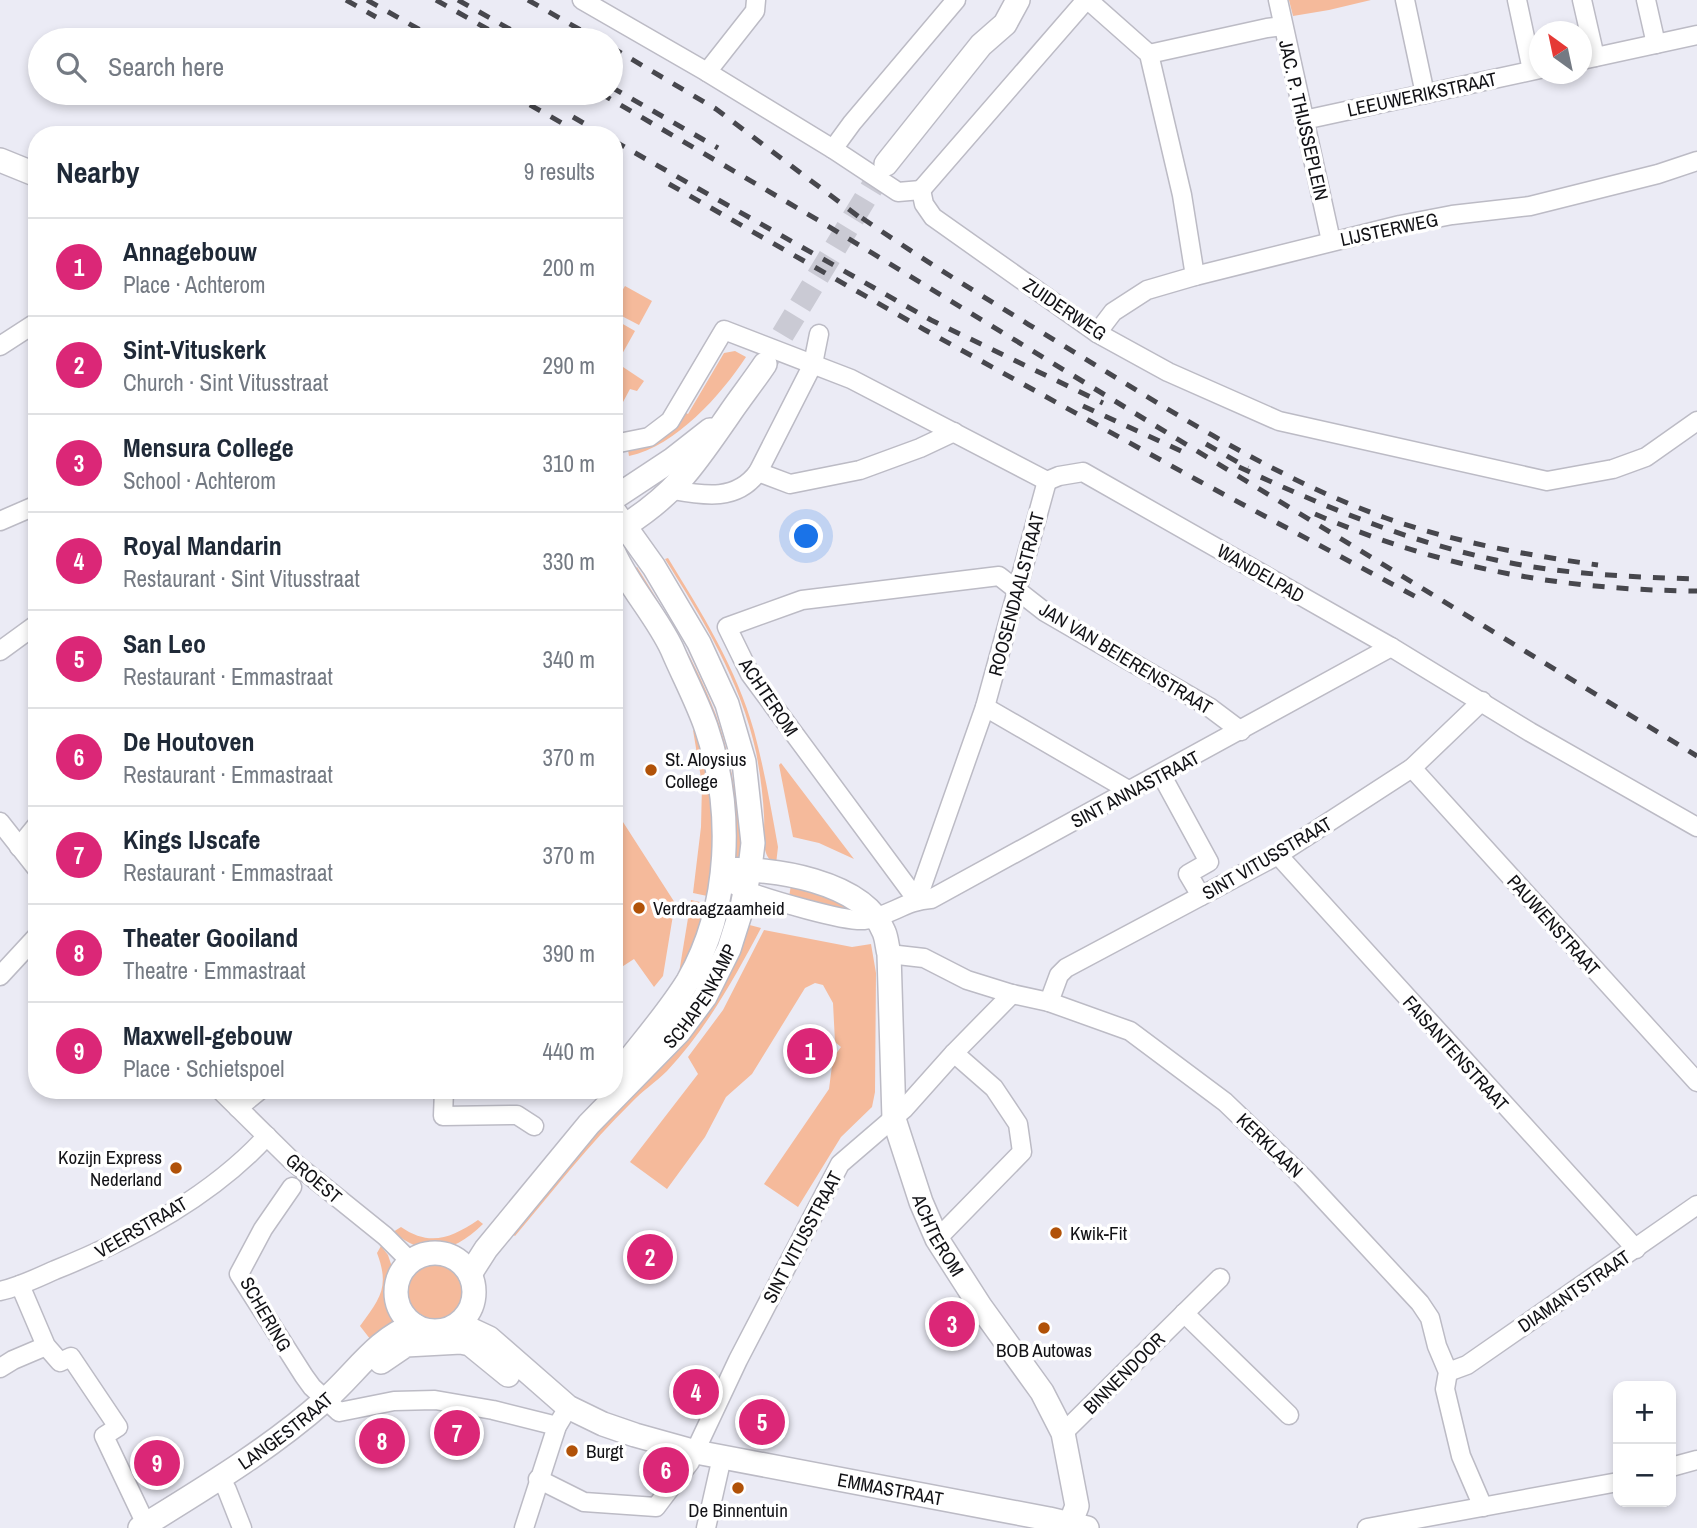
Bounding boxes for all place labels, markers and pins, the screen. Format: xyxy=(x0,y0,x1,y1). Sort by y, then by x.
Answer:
place label: St. Aloysius College xyxy=(665,746,747,794)
marker: St. Aloysius College xyxy=(643,762,659,778)
place label: Verdraagzaamheid xyxy=(653,895,785,921)
marker: Verdraagzaamheid xyxy=(631,900,647,916)
pin: 1 xyxy=(787,1025,833,1077)
place label: Kozijn Express Nederland xyxy=(58,1144,162,1192)
marker: Kozijn Express Nederland xyxy=(168,1160,184,1176)
place label: Kwik-Fit xyxy=(1070,1220,1128,1246)
marker: Kwik-Fit xyxy=(1048,1225,1064,1241)
pin: 2 xyxy=(627,1231,673,1283)
pin: 3 xyxy=(929,1298,975,1350)
marker: BOB Autowas xyxy=(1036,1320,1052,1336)
place label: BOB Autowas xyxy=(996,1337,1092,1363)
pin: 4 xyxy=(673,1366,719,1418)
pin: 5 xyxy=(739,1396,785,1448)
pin: 7 xyxy=(434,1407,480,1459)
pin: 8 xyxy=(359,1415,405,1467)
pin: 9 xyxy=(134,1437,180,1489)
place label: Burgt xyxy=(586,1438,624,1464)
marker: Burgt xyxy=(564,1443,580,1459)
pin: 6 xyxy=(643,1444,689,1496)
marker: De Binnentuin xyxy=(730,1480,746,1496)
place label: De Binnentuin xyxy=(688,1497,788,1523)

